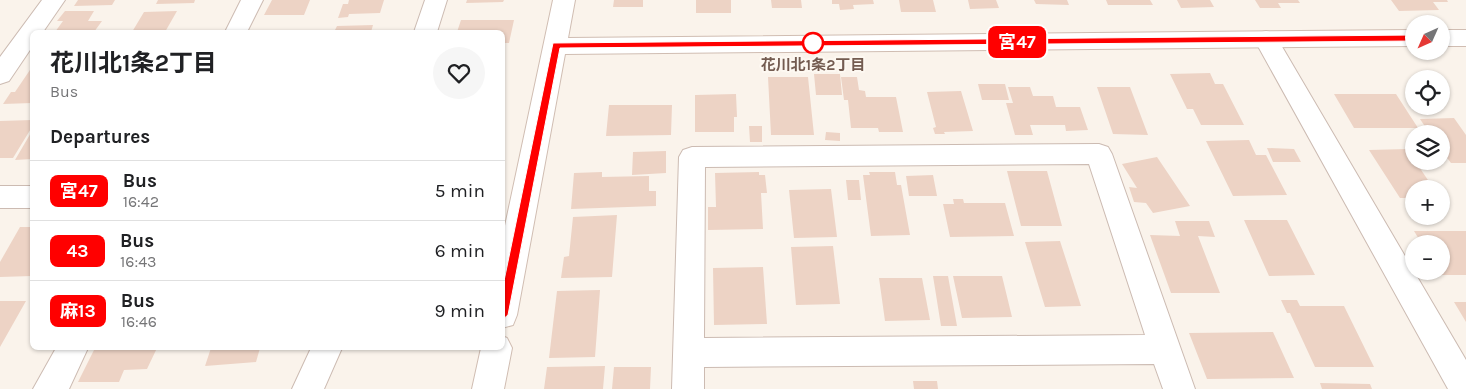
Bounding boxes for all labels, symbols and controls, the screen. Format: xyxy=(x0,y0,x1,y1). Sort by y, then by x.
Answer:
north arrow xyxy=(1405,15,1450,60)
map controls xyxy=(1405,15,1450,280)
line badge: 宮47 xyxy=(988,26,1046,58)
text: 宮47 xyxy=(998,31,1036,53)
marker: 花川北1条2丁目 xyxy=(802,32,824,54)
button: heart xyxy=(433,47,485,99)
text: 花川北1条2丁目 xyxy=(50,49,217,77)
place label: 花川北1条2丁目 xyxy=(761,56,865,74)
button: locate xyxy=(1405,70,1450,115)
text: Bus xyxy=(50,82,78,101)
button: layers xyxy=(1405,125,1450,170)
text: Departures xyxy=(50,126,150,148)
text: Bus xyxy=(123,170,157,192)
text: 宮47 xyxy=(60,180,98,202)
text: 5 min xyxy=(435,180,485,202)
button: + xyxy=(1405,180,1450,225)
text: 16:42 xyxy=(123,192,159,211)
text: Bus xyxy=(120,230,154,252)
button: − xyxy=(1405,235,1450,280)
text: 43 xyxy=(67,240,88,262)
text: 6 min xyxy=(435,240,485,262)
text: 16:43 xyxy=(120,252,157,271)
text: Bus xyxy=(121,290,155,312)
text: 麻13 xyxy=(60,300,96,322)
text: 9 min xyxy=(435,300,485,322)
text: 16:46 xyxy=(121,312,157,331)

